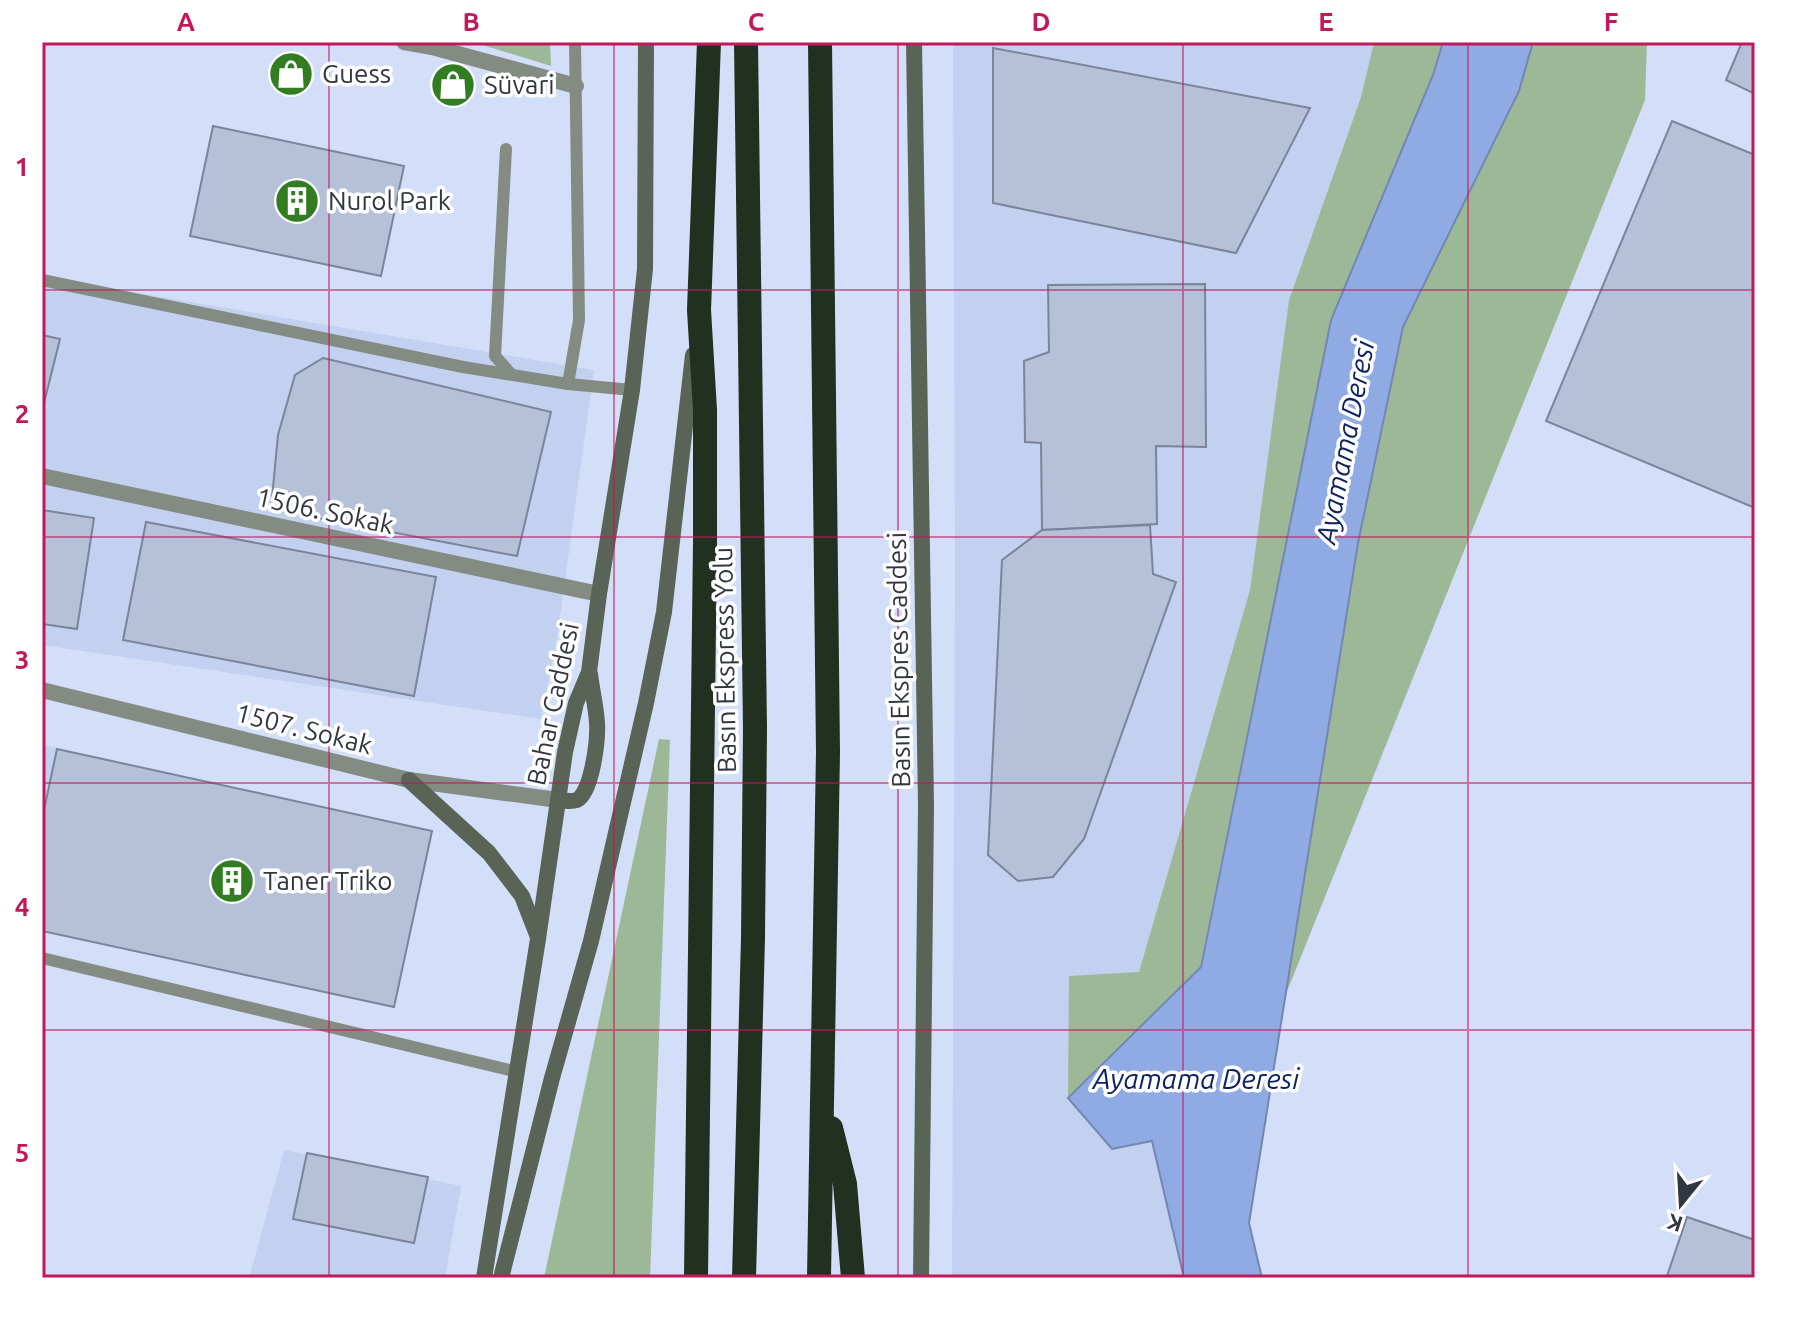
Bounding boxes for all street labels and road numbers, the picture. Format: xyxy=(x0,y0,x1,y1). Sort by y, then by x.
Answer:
street label: 1506. Sokak xyxy=(254,482,396,539)
street label: Basın Ekspres Caddesi xyxy=(882,532,915,788)
street label: Basın Ekspress Yolu xyxy=(708,547,741,773)
street label: Bahar Caddesi xyxy=(521,620,584,788)
street label: 1507. Sokak xyxy=(233,698,375,759)

